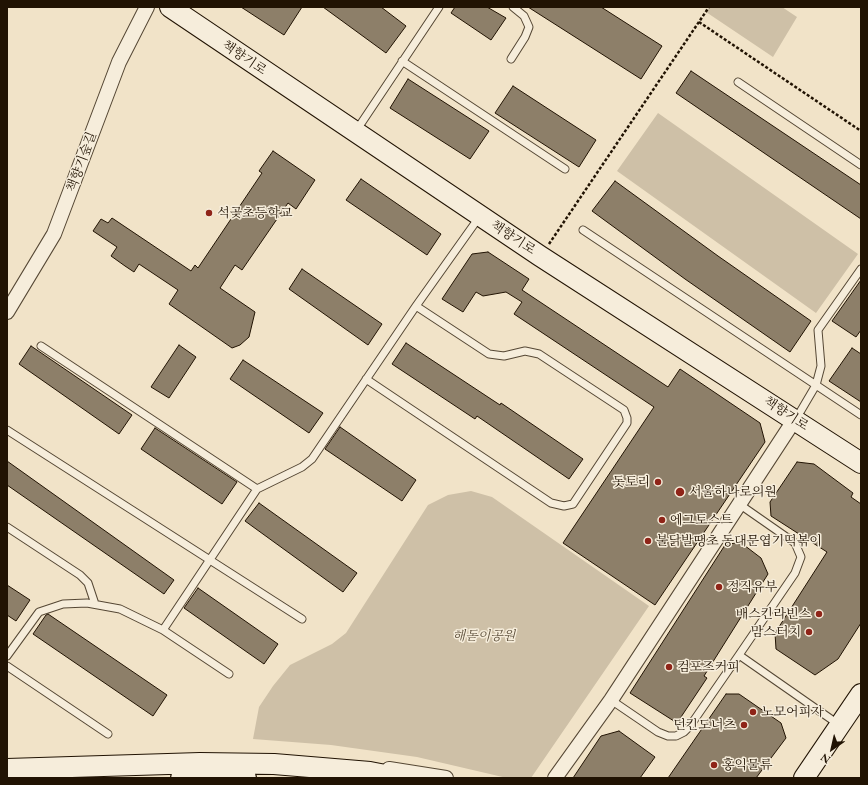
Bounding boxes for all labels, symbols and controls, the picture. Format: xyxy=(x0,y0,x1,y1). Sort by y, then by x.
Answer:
street label: 책향기로 xyxy=(219,37,269,79)
street label: 책향기숲길 xyxy=(64,130,100,194)
place label: 석곶초등학교 xyxy=(217,205,292,221)
marker: 석곶초등학교 xyxy=(204,208,214,218)
street label: 책향기로 xyxy=(488,218,538,258)
street label: 책향기로 xyxy=(761,394,811,434)
place label: 돗토리 xyxy=(612,474,650,490)
marker: 돗토리 xyxy=(653,477,663,487)
place label: 서울하나로의원 xyxy=(689,484,777,500)
marker: 서울하나로의원 xyxy=(674,486,686,498)
place label: 에그토스트 xyxy=(670,512,733,528)
marker: 에그토스트 xyxy=(657,515,667,525)
place label: 불닭발땡초 동대문엽기떡볶이 xyxy=(656,533,822,549)
marker: 불닭발땡초 동대문엽기떡볶이 xyxy=(643,536,653,546)
place label: 정직유부 xyxy=(727,579,777,595)
marker: 정직유부 xyxy=(714,582,724,592)
place label: 배스킨라빈스 xyxy=(736,606,811,622)
marker: 배스킨라빈스 xyxy=(814,609,824,619)
place label: 맘스터치 xyxy=(751,624,801,640)
marker: 맘스터치 xyxy=(804,627,814,637)
park label: 해돋이공원 xyxy=(453,628,515,644)
place label: 컴포즈커피 xyxy=(677,659,740,675)
marker: 컴포즈커피 xyxy=(664,662,674,672)
place label: 노모어피자 xyxy=(761,704,824,720)
marker: 노모어피자 xyxy=(748,707,758,717)
place label: 던킨도너츠 xyxy=(673,717,736,733)
marker: 던킨도너츠 xyxy=(739,720,749,730)
north arrow xyxy=(812,729,852,769)
text: N xyxy=(818,751,833,767)
place label: 홍익물류 xyxy=(722,757,772,773)
marker: 홍익물류 xyxy=(709,760,719,770)

